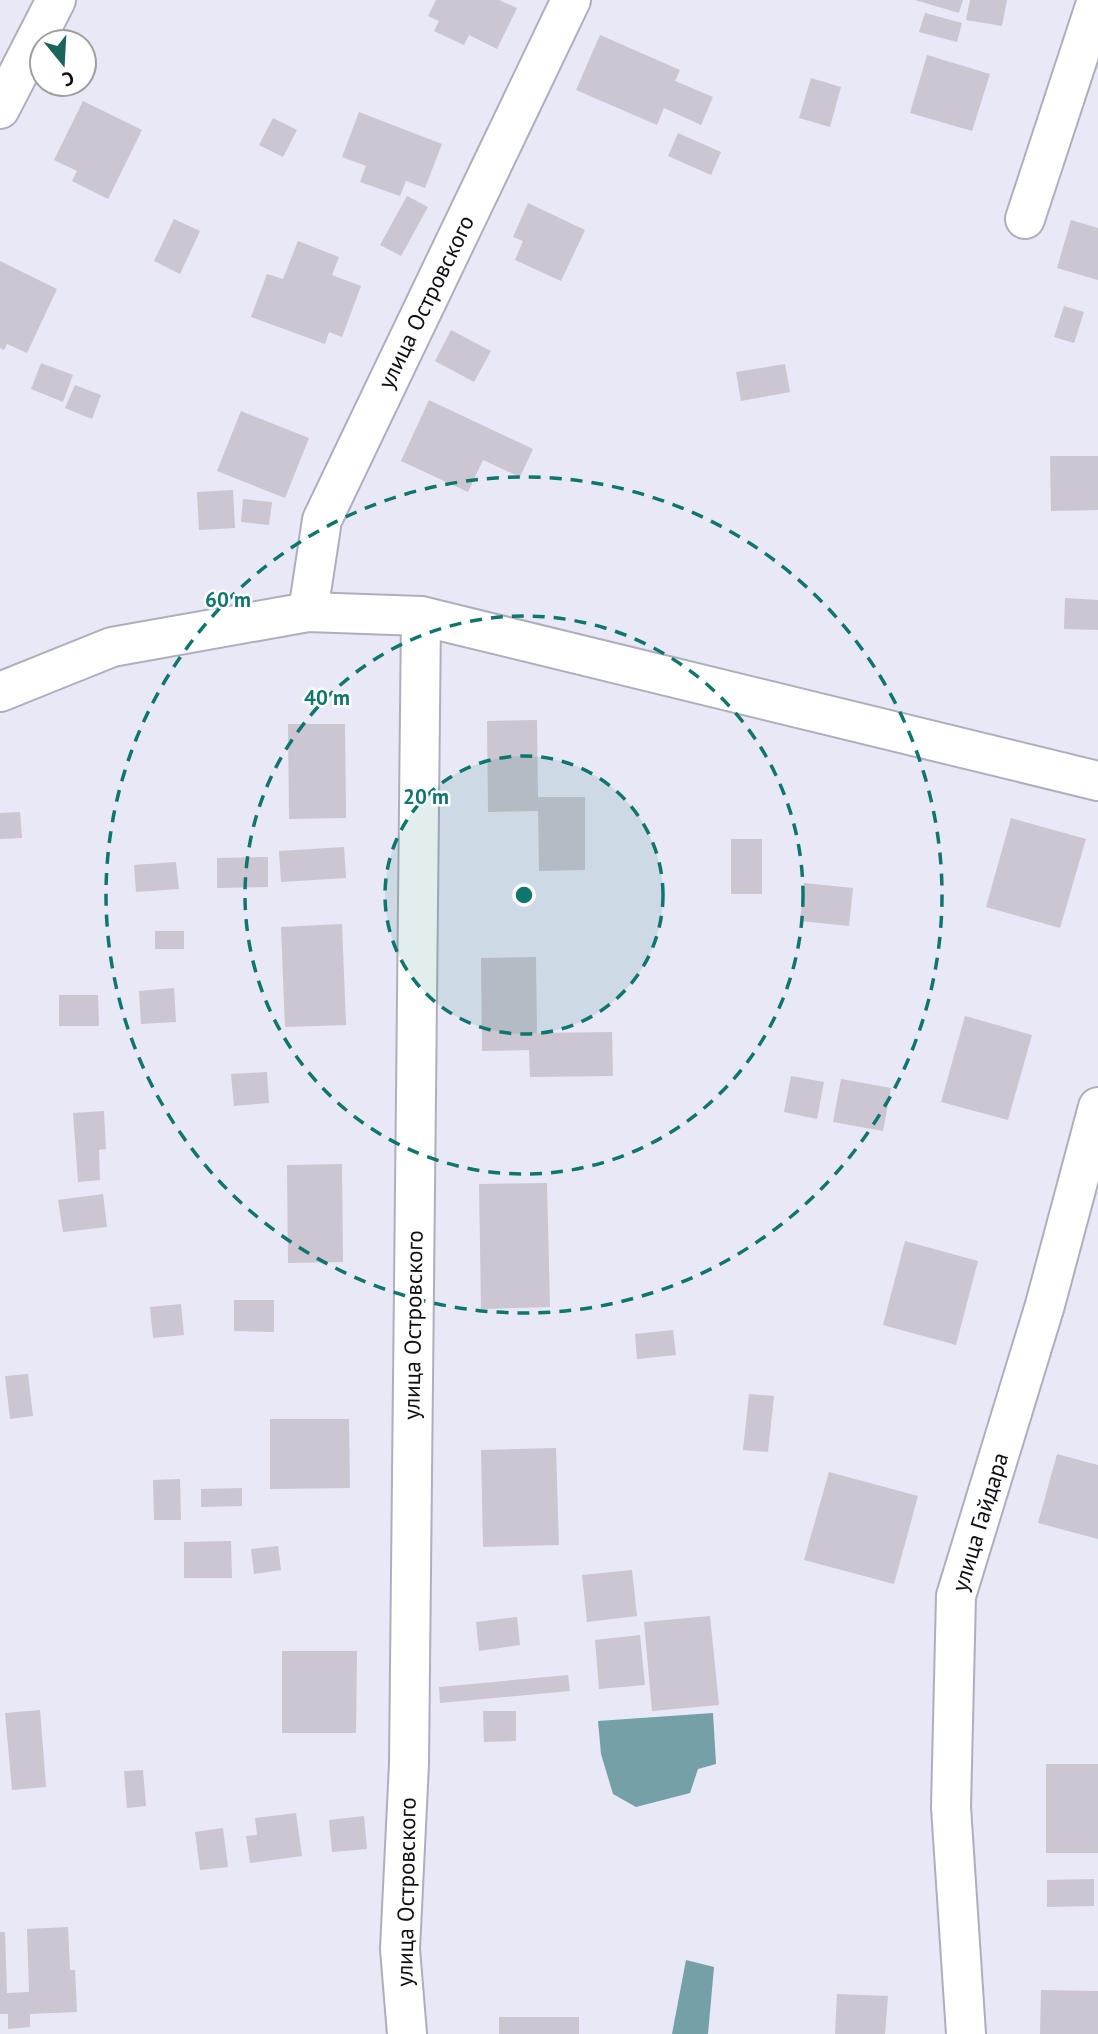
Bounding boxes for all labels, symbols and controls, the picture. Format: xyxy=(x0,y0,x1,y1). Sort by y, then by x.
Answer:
north arrow xyxy=(28,28,98,98)
text: С xyxy=(59,66,77,92)
street label: улица Островского xyxy=(371,210,480,393)
text: 60 m xyxy=(205,586,251,613)
text: 40 m xyxy=(304,684,350,711)
text: 20 m xyxy=(403,783,449,810)
centre of rings xyxy=(512,883,536,907)
street label: улица Островского xyxy=(396,1230,429,1420)
street label: улица Гайдара xyxy=(945,1449,1014,1595)
street label: улица Островского xyxy=(389,1797,422,1987)

